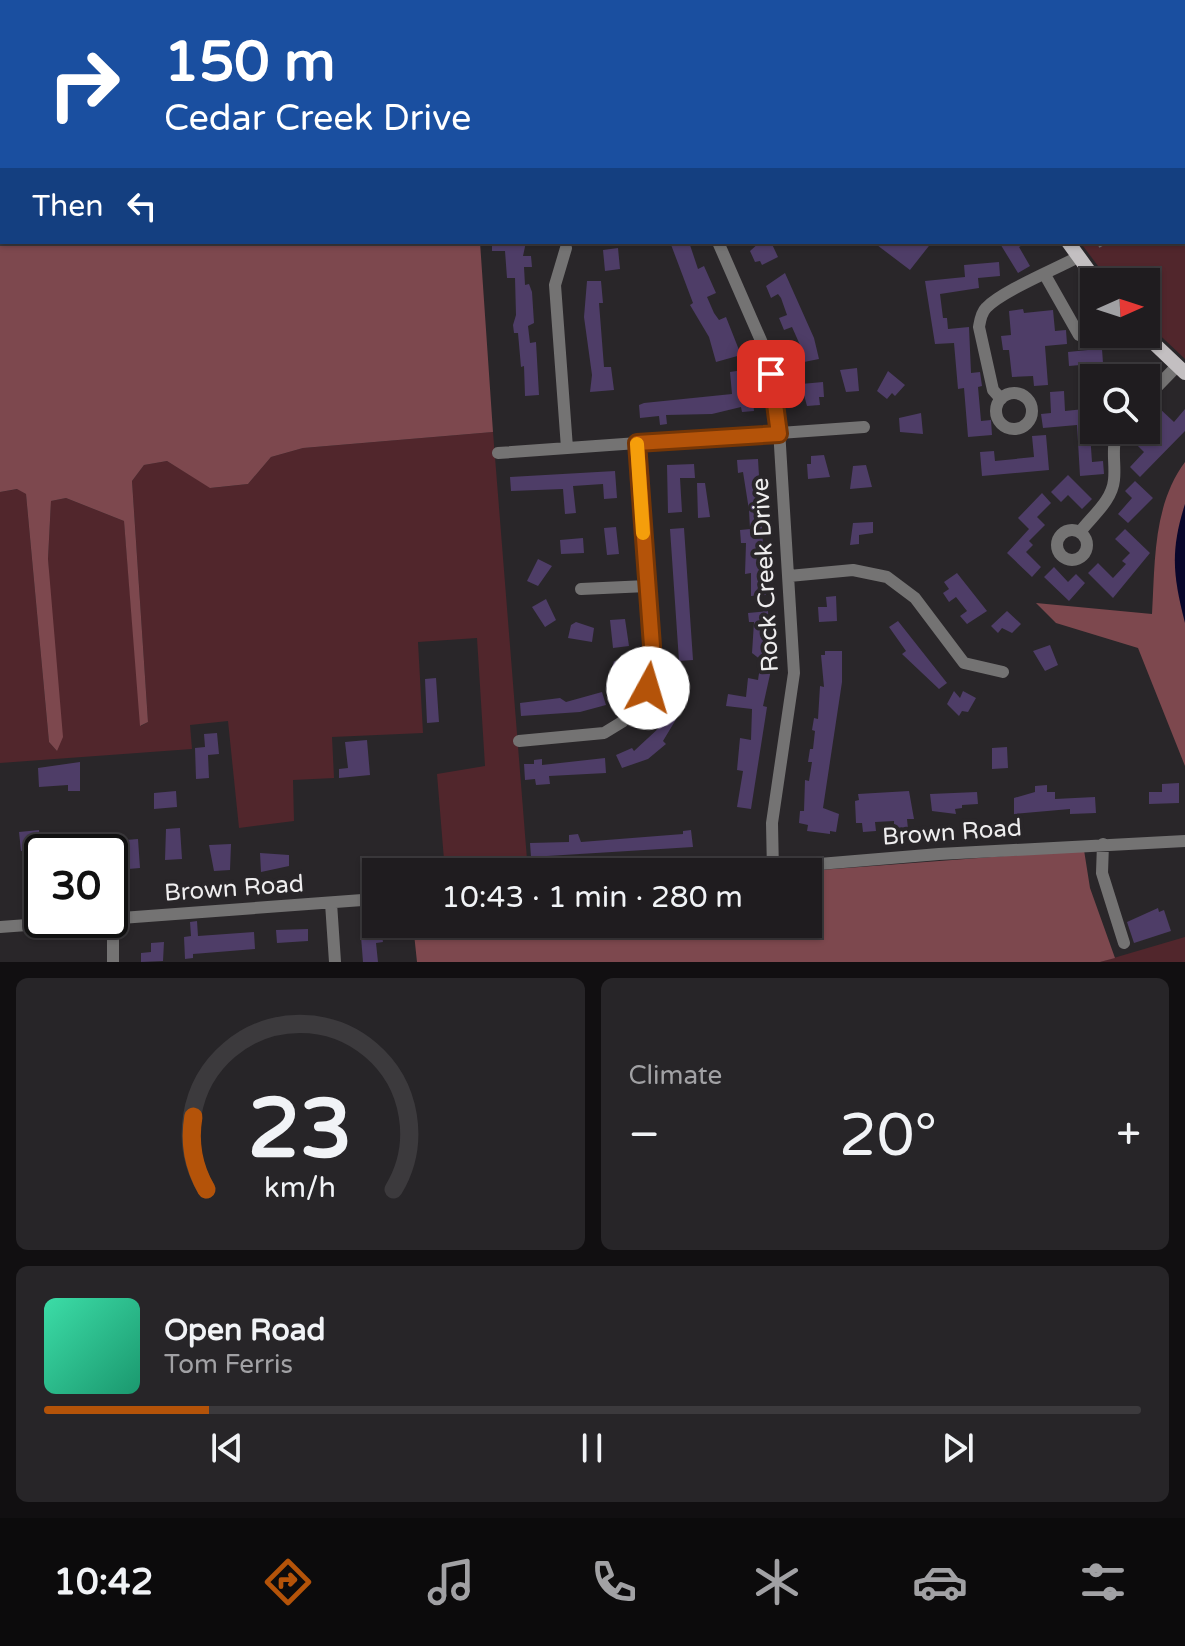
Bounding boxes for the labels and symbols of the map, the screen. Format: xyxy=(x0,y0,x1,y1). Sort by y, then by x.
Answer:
north arrow xyxy=(1080,268,1160,348)
pin xyxy=(737,340,805,408)
street label: Rock Creek Drive xyxy=(746,477,785,673)
position arrow xyxy=(606,646,690,730)
street label: Brown Road xyxy=(881,813,1023,852)
speed limit sign: 30 xyxy=(24,834,128,938)
street label: Brown Road xyxy=(163,869,305,908)

